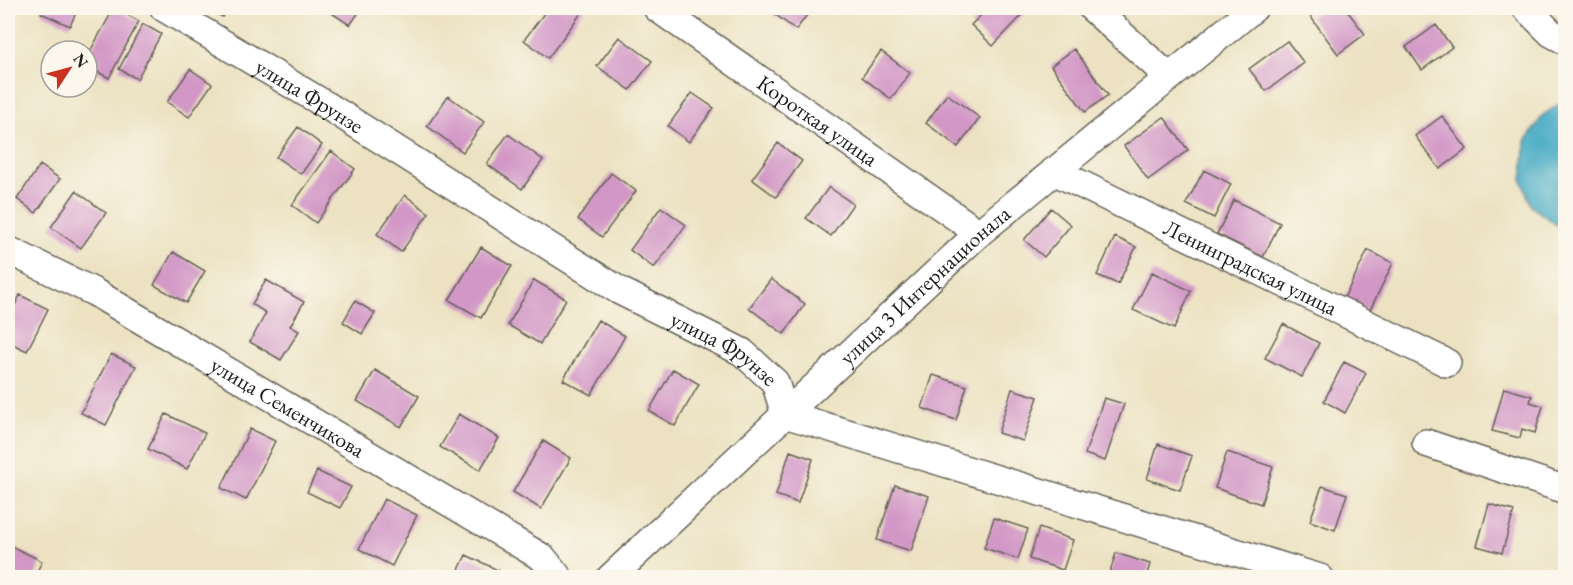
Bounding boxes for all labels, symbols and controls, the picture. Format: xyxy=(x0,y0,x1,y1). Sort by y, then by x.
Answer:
north arrow xyxy=(39,39,99,99)
text: N xyxy=(68,49,93,72)
street label: улица Фрунзе xyxy=(250,52,369,140)
street label: Короткая улица xyxy=(751,68,884,173)
street label: улица 3 Интернационала xyxy=(833,199,1017,371)
street label: Ленинградская улица xyxy=(1159,213,1342,322)
street label: улица Фрунзе xyxy=(666,305,784,393)
street label: улица Семенчикова xyxy=(205,350,370,464)

